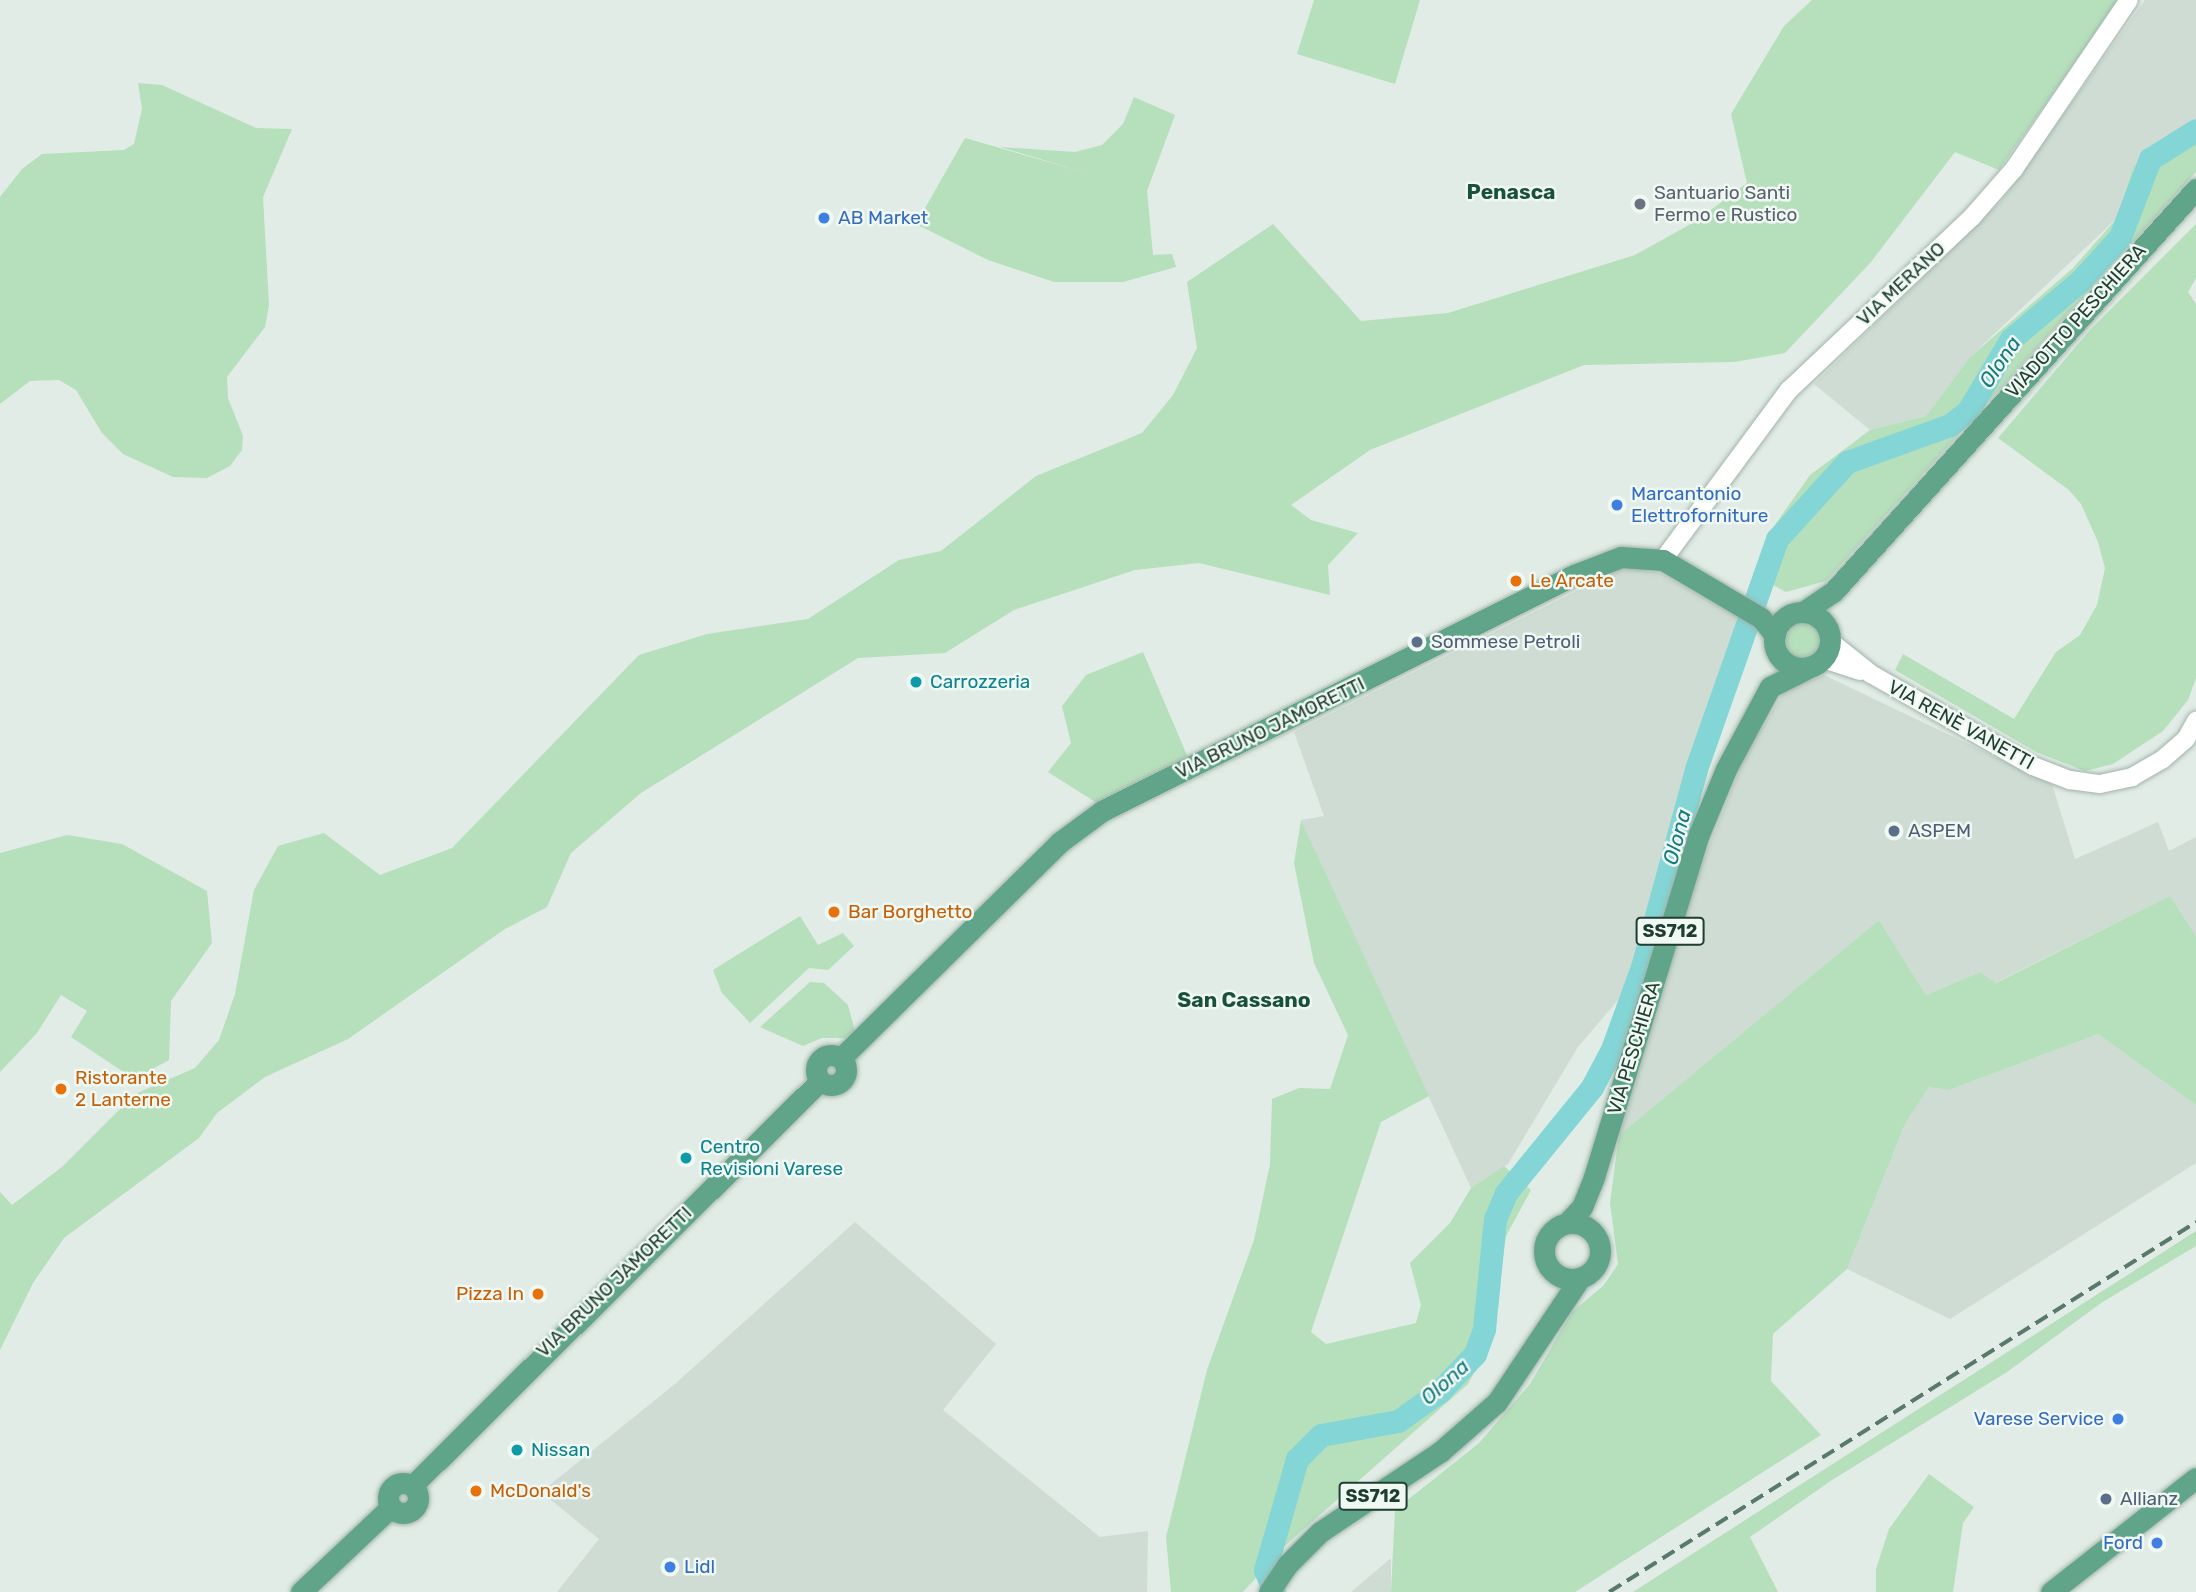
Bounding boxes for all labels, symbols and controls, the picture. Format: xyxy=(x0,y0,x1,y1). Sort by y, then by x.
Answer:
district label: Penasca xyxy=(1467,179,1555,205)
place label: Santuario Santi Fermo e Rustico xyxy=(1654,182,1797,226)
marker: Santuario Santi Fermo e Rustico xyxy=(1632,196,1648,212)
place label: AB Market xyxy=(838,207,928,229)
marker: AB Market xyxy=(816,210,832,226)
street label: VIA MERANO xyxy=(1852,237,1950,331)
street label: VIADOTTO PESCHIERA xyxy=(2001,239,2151,403)
water label: Olona xyxy=(1974,332,2026,392)
place label: Marcantonio Elettroforniture xyxy=(1631,483,1768,527)
marker: Marcantonio Elettroforniture xyxy=(1609,497,1625,513)
place label: Le Arcate xyxy=(1530,570,1615,592)
marker: Le Arcate xyxy=(1508,573,1524,589)
place label: Sommese Petroli xyxy=(1431,631,1580,653)
marker: Sommese Petroli xyxy=(1409,634,1425,650)
place label: Carrozzeria xyxy=(930,671,1030,693)
street label: VIA BRUNO JAMORETTI xyxy=(1172,672,1368,784)
marker: Carrozzeria xyxy=(908,674,924,690)
street label: VIA RENÈ VANETTI xyxy=(1884,675,2038,775)
water label: Olona xyxy=(1658,807,1696,867)
place label: ASPEM xyxy=(1908,820,1971,842)
marker: ASPEM xyxy=(1886,823,1902,839)
place label: Bar Borghetto xyxy=(848,901,973,923)
marker: Bar Borghetto xyxy=(826,904,842,920)
road number: SS712 xyxy=(1635,916,1705,946)
street label: VIA PESCHIERA xyxy=(1603,978,1665,1118)
district label: San Cassano xyxy=(1177,987,1311,1013)
place label: Ristorante 2 Lanterne xyxy=(75,1067,171,1111)
marker: Ristorante 2 Lanterne xyxy=(53,1081,69,1097)
place label: Centro Revisioni Varese xyxy=(700,1136,844,1180)
marker: Centro Revisioni Varese xyxy=(678,1150,694,1166)
street label: VIA BRUNO JAMORETTI xyxy=(531,1202,697,1362)
place label: Pizza In xyxy=(456,1283,524,1305)
marker: Pizza In xyxy=(530,1286,546,1302)
water label: Olona xyxy=(1416,1354,1474,1410)
place label: Varese Service xyxy=(1974,1408,2104,1430)
marker: Varese Service xyxy=(2110,1411,2126,1427)
place label: Nissan xyxy=(531,1439,590,1461)
marker: Nissan xyxy=(509,1442,525,1458)
place label: McDonald's xyxy=(490,1480,591,1502)
road number: SS712 xyxy=(1338,1482,1408,1511)
marker: McDonald's xyxy=(468,1483,484,1499)
place label: Allianz xyxy=(2120,1488,2178,1510)
marker: Allianz xyxy=(2098,1491,2114,1507)
place label: Ford xyxy=(2103,1532,2143,1554)
marker: Ford xyxy=(2149,1535,2165,1551)
place label: Lidl xyxy=(684,1556,715,1578)
marker: Lidl xyxy=(662,1559,678,1575)

